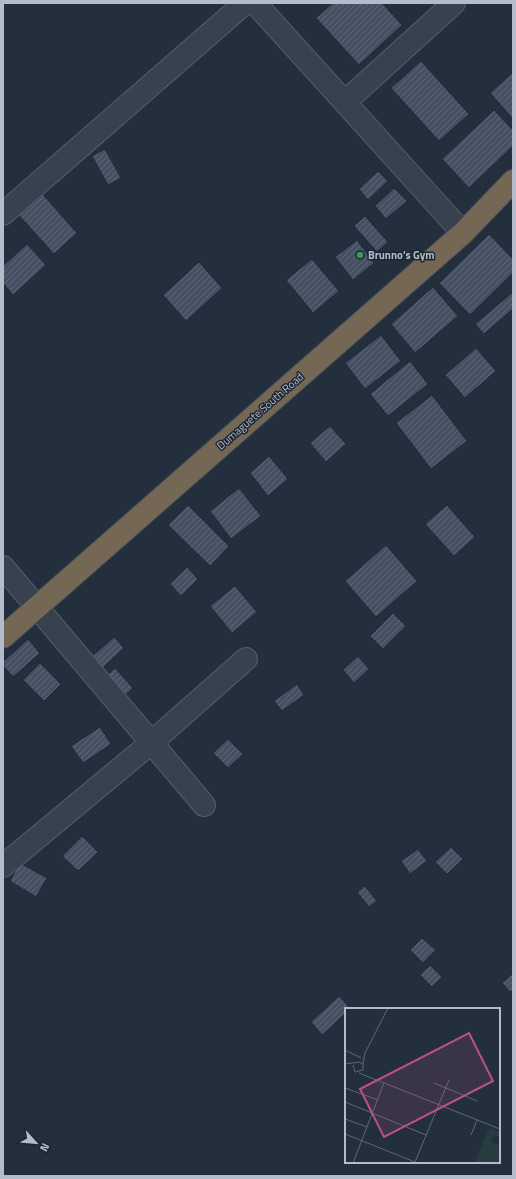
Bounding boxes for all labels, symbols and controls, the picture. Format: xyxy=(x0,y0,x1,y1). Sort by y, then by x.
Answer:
place label: Brunno’s Gym xyxy=(368,247,435,263)
marker: Brunno’s Gym xyxy=(355,250,365,260)
street label: Dumaguete South Road xyxy=(213,369,307,453)
inset map xyxy=(345,1008,500,1163)
north arrow xyxy=(16,1123,56,1163)
text: N xyxy=(36,1141,54,1155)

